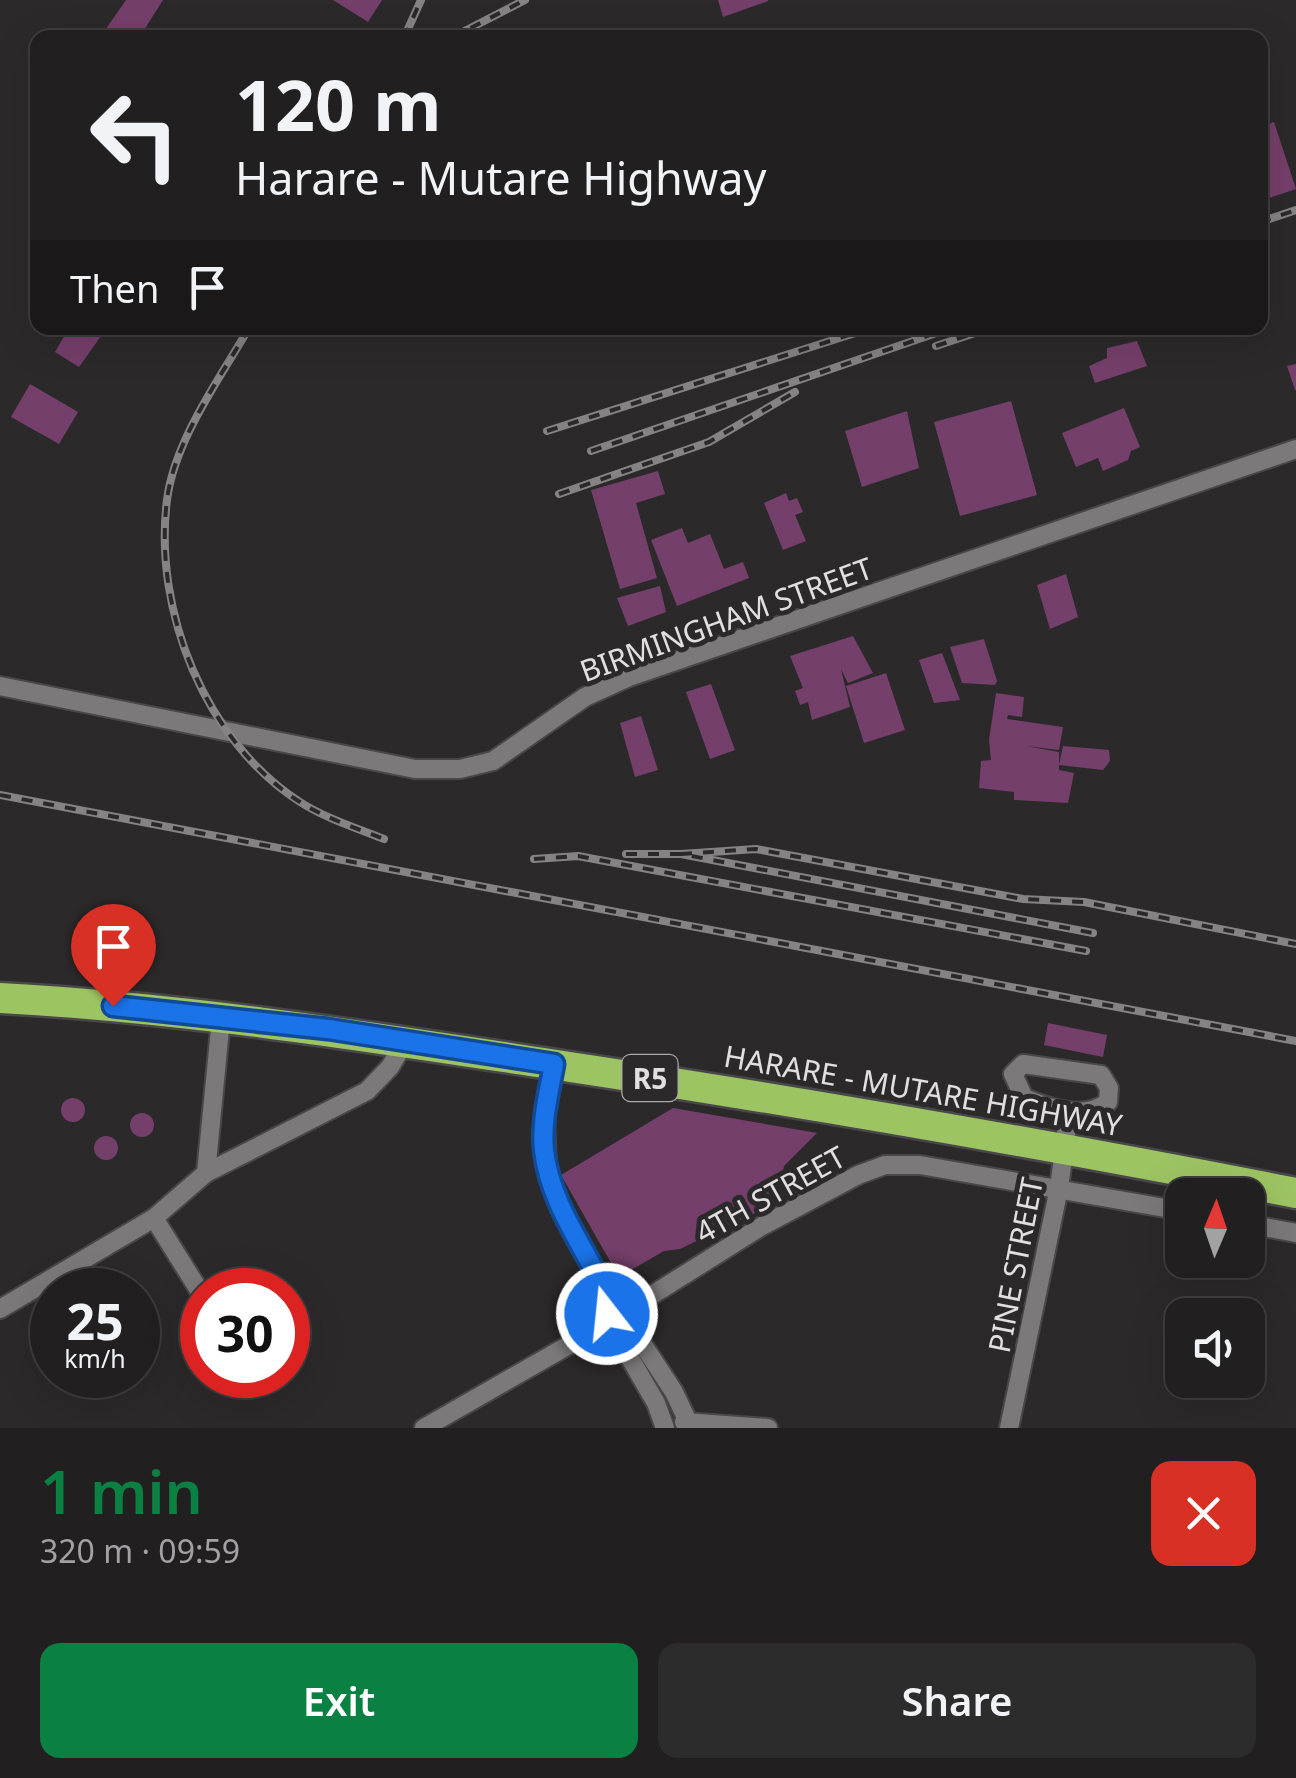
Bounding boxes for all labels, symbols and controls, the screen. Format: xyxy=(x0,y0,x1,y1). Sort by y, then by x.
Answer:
text: 120 m xyxy=(235,56,442,152)
icon: left xyxy=(70,70,200,200)
text: Harare - Mutare Highway xyxy=(235,147,766,208)
icon: arrive xyxy=(180,260,235,315)
text: Then xyxy=(70,262,160,314)
street label: BIRMINGHAM STREET xyxy=(574,547,878,691)
pin xyxy=(71,904,156,1007)
icon: arrive xyxy=(86,919,141,974)
street label: HARARE - MUTARE HIGHWAY xyxy=(721,1035,1125,1145)
road number: R5 xyxy=(622,1055,678,1101)
street label: 4TH STREET xyxy=(688,1136,853,1252)
street label: PINE STREET xyxy=(978,1174,1052,1356)
north arrow xyxy=(1165,1178,1265,1278)
map controls xyxy=(1165,1178,1265,1398)
position arrow xyxy=(555,1262,659,1366)
speed limit sign: 30 xyxy=(180,1268,310,1398)
text: 25 xyxy=(66,1287,124,1355)
button: sound xyxy=(1165,1298,1265,1398)
text: km/h xyxy=(64,1341,126,1375)
text: 1 min xyxy=(40,1450,203,1532)
button: close xyxy=(1151,1461,1256,1566)
text: 320 m · 09:59 xyxy=(40,1529,240,1572)
button: Exit xyxy=(40,1643,638,1758)
button: Share xyxy=(658,1643,1256,1758)

